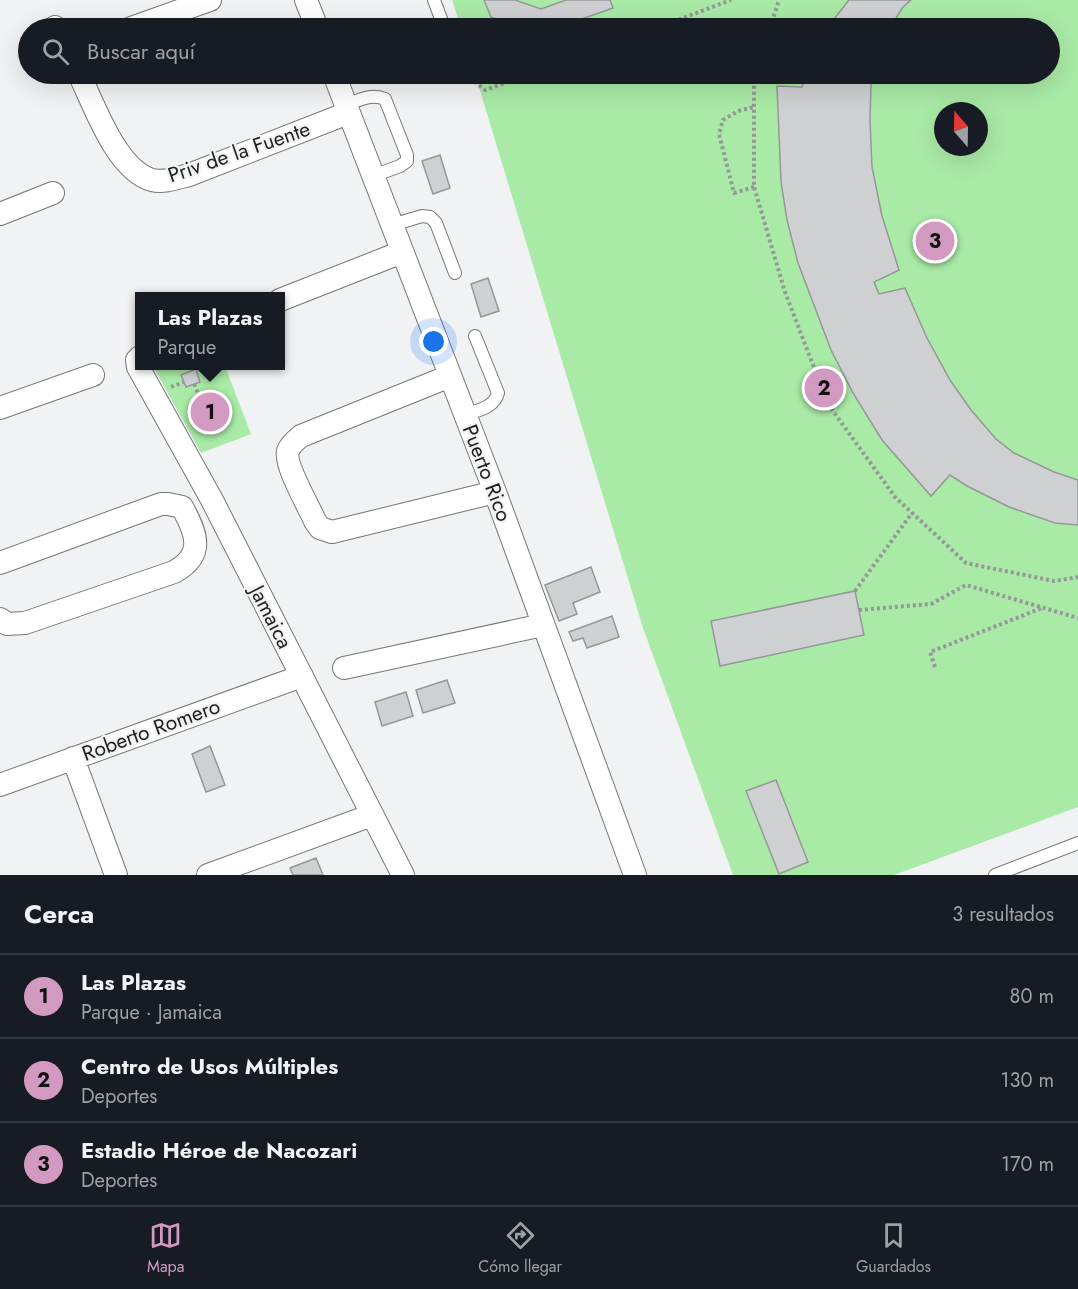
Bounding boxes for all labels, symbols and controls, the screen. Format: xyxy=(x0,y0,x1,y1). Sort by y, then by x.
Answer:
search box xyxy=(18,18,1060,84)
icon: search xyxy=(39,35,72,68)
text: Buscar aquí xyxy=(87,35,195,67)
north arrow xyxy=(934,102,988,156)
street label: Priv de la Fuente xyxy=(164,114,314,190)
pin: 3 xyxy=(916,218,954,264)
popup xyxy=(135,292,285,370)
text: Las Plazas xyxy=(158,301,262,333)
your location xyxy=(419,327,448,356)
text: Parque xyxy=(158,333,216,362)
pin: 2 xyxy=(804,366,844,410)
pin: 1 xyxy=(190,390,230,434)
street label: Puerto Rico xyxy=(455,420,519,526)
street label: Jamaica xyxy=(241,578,300,654)
street label: Roberto Romero xyxy=(78,691,224,769)
text: Cerca xyxy=(24,895,94,933)
text: 3 resultados xyxy=(952,900,1054,929)
text: Las Plazas xyxy=(81,966,186,998)
text: 1 xyxy=(38,982,49,1011)
text: 80 m xyxy=(1009,982,1054,1011)
text: Parque · Jamaica xyxy=(81,998,222,1027)
text: Centro de Usos Múltiples xyxy=(81,1050,338,1082)
text: 2 xyxy=(37,1066,50,1095)
text: 130 m xyxy=(1000,1066,1054,1095)
text: Deportes xyxy=(81,1082,157,1111)
text: Estadio Héroe de Nacozari xyxy=(81,1134,357,1166)
text: 3 xyxy=(37,1150,50,1179)
text: 170 m xyxy=(1001,1150,1054,1179)
text: Deportes xyxy=(81,1166,157,1195)
tab: Mapa xyxy=(147,1219,184,1278)
tab: Cómo llegar xyxy=(478,1219,562,1278)
tab: Guardados xyxy=(856,1219,931,1278)

